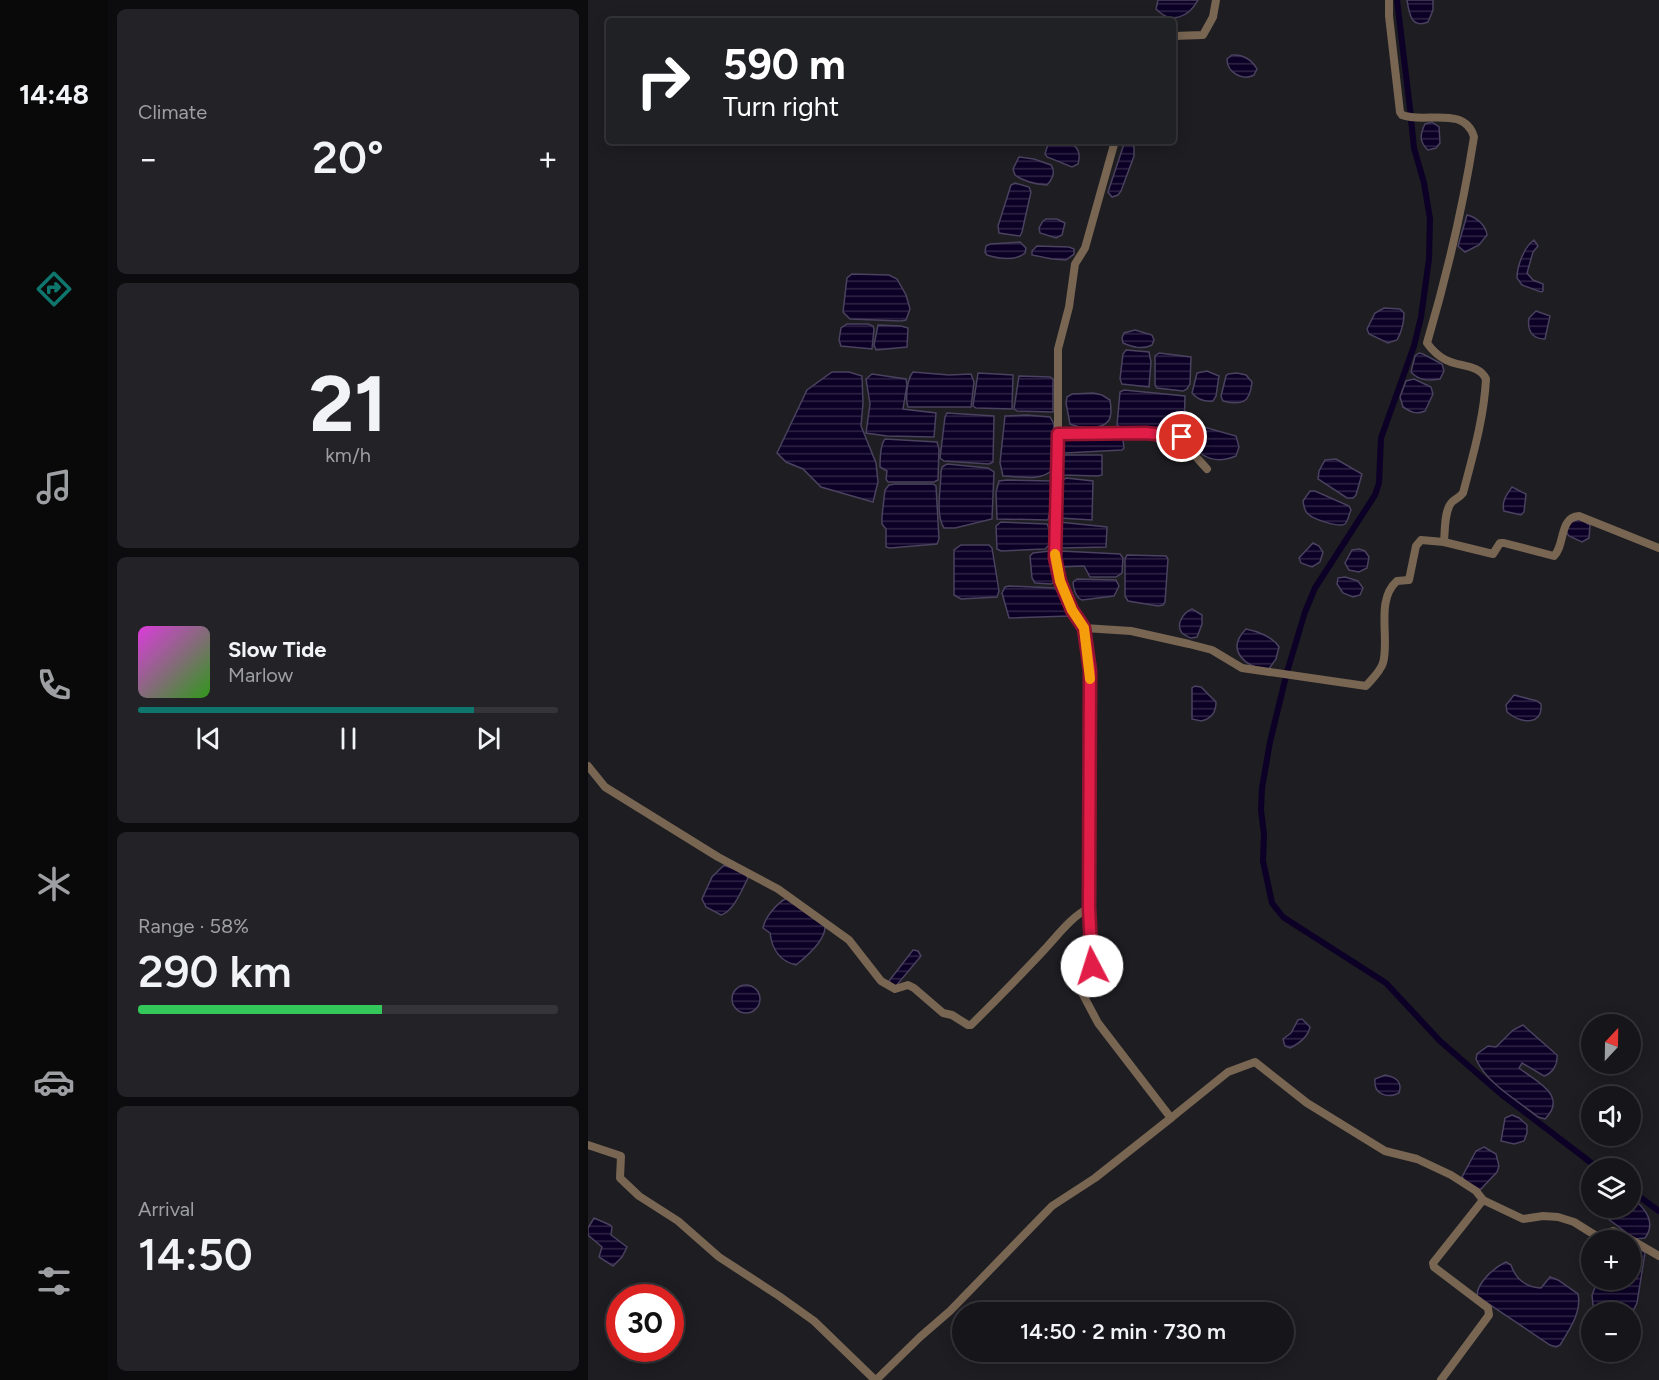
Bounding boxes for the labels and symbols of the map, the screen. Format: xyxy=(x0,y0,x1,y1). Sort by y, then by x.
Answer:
pin xyxy=(1156,411,1207,462)
position arrow xyxy=(1060,934,1124,998)
north arrow xyxy=(1581,1014,1641,1074)
speed limit sign: 30 xyxy=(606,1284,684,1362)

